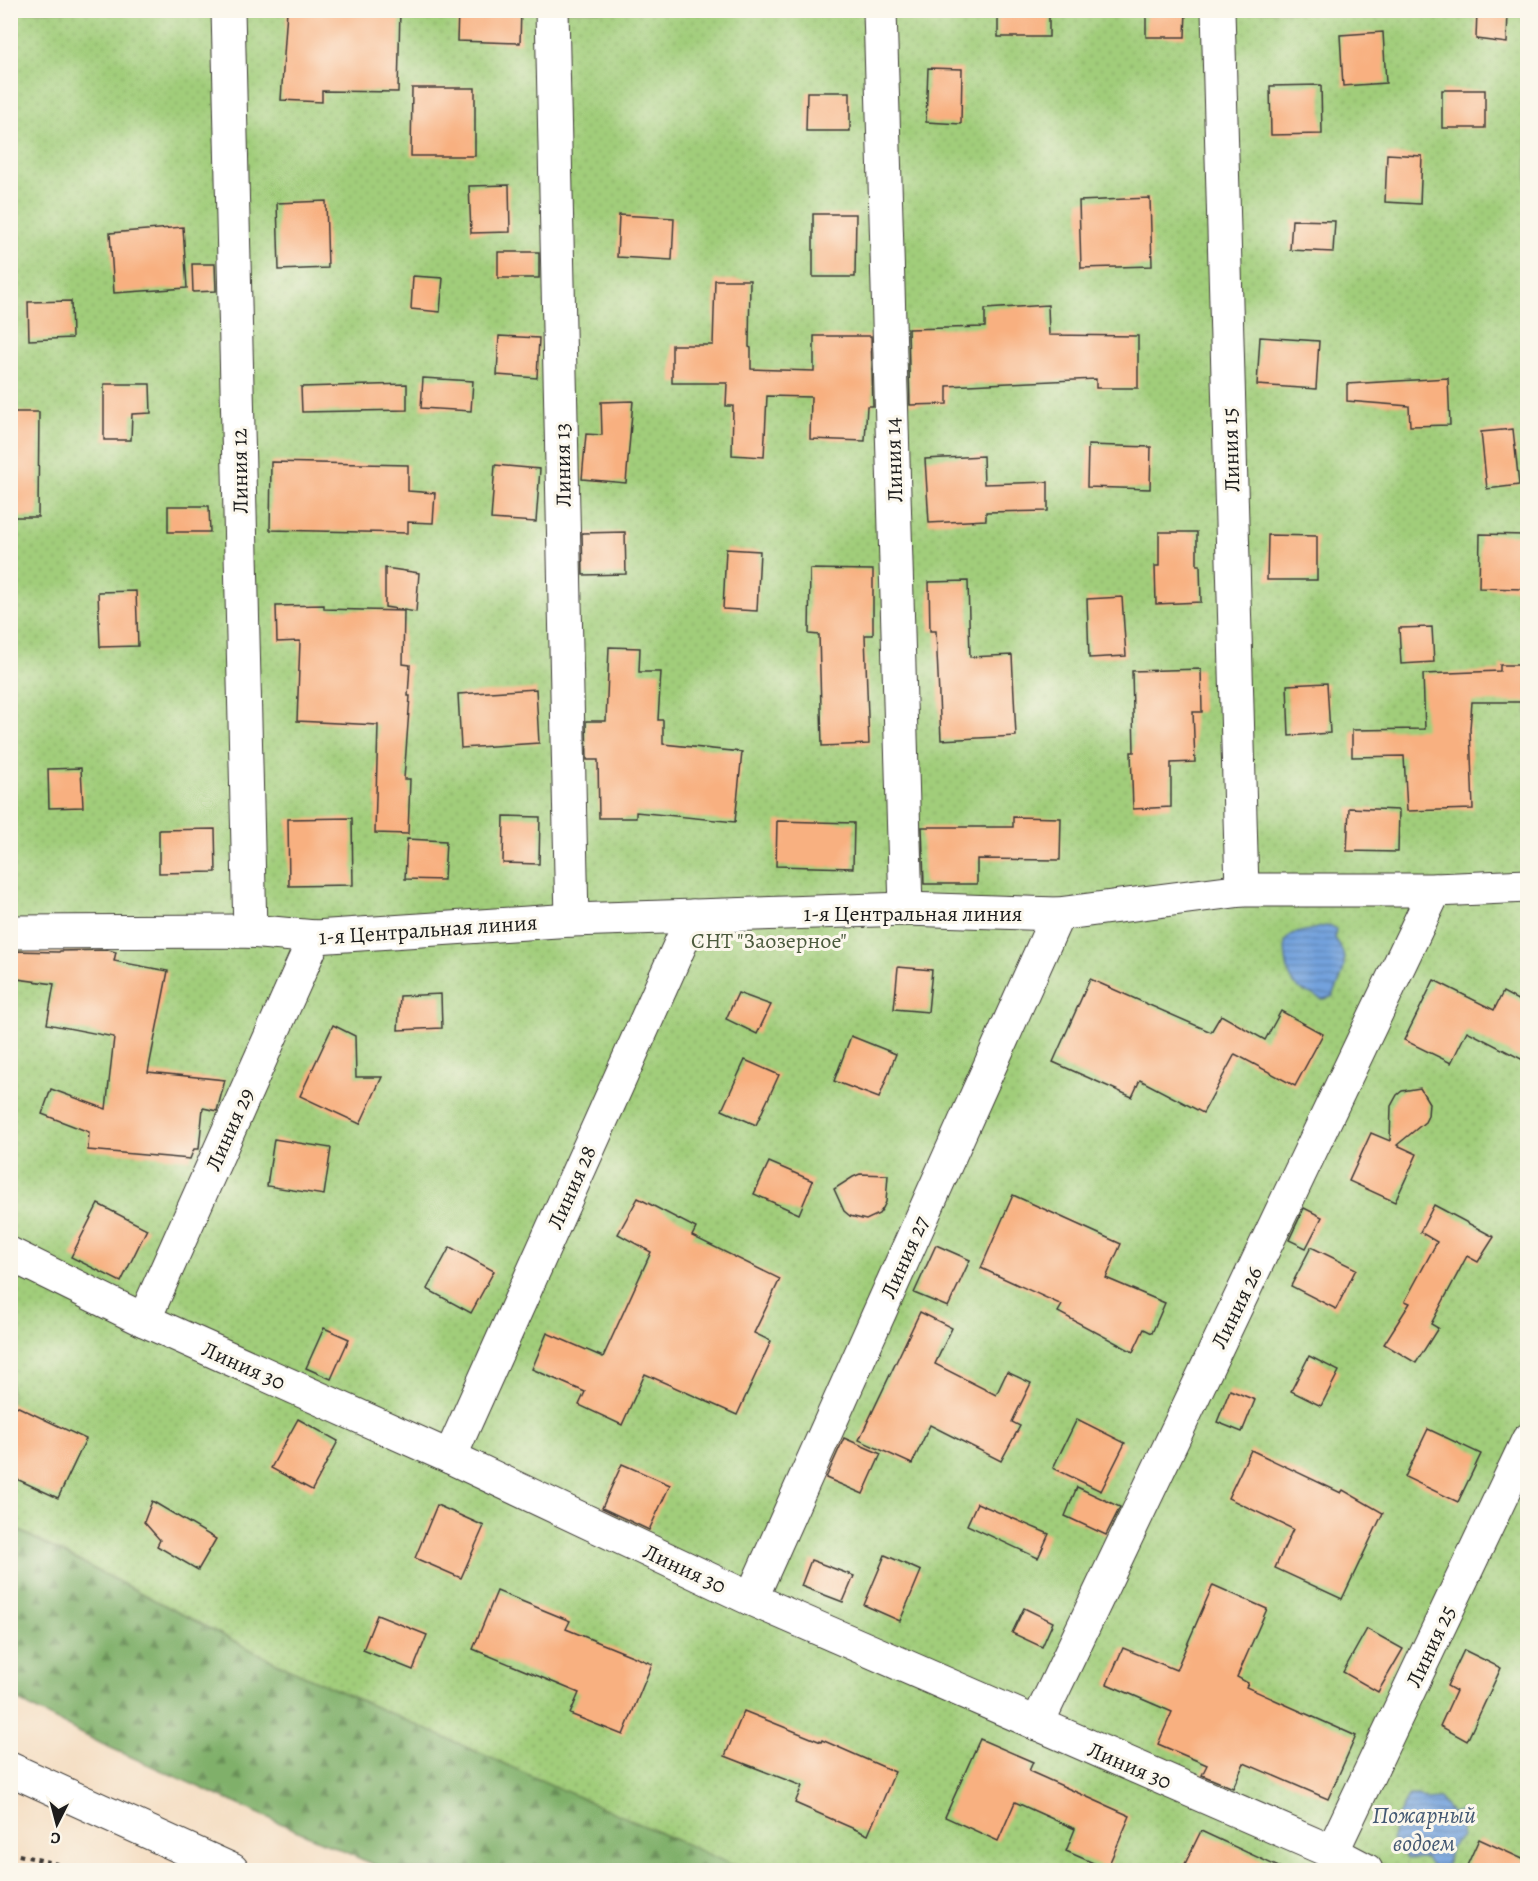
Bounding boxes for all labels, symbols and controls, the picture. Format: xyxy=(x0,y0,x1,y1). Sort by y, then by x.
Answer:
street label: Линия 15 xyxy=(1215,407,1247,493)
street label: Линия 14 xyxy=(878,417,910,503)
street label: Линия 13 xyxy=(547,423,579,507)
street label: Линия 12 xyxy=(224,428,256,514)
street label: 1-я Центральная линия xyxy=(803,899,1023,929)
street label: 1-я Центральная линия xyxy=(318,907,538,953)
park label: СНТ "Заозерное" xyxy=(691,926,847,956)
street label: Линия 29 xyxy=(198,1083,262,1176)
street label: Линия 28 xyxy=(540,1141,604,1234)
street label: Линия 27 xyxy=(873,1211,937,1303)
street label: Линия 26 xyxy=(1204,1261,1270,1354)
street label: Линия 30 xyxy=(197,1334,290,1398)
street label: Линия 30 xyxy=(638,1537,731,1601)
street label: Линия 25 xyxy=(1399,1600,1463,1692)
street label: Линия 30 xyxy=(1083,1735,1176,1797)
north arrow xyxy=(27,1794,87,1854)
water label: Пожарный водоем xyxy=(1372,1799,1476,1859)
text: С xyxy=(49,1826,62,1849)

